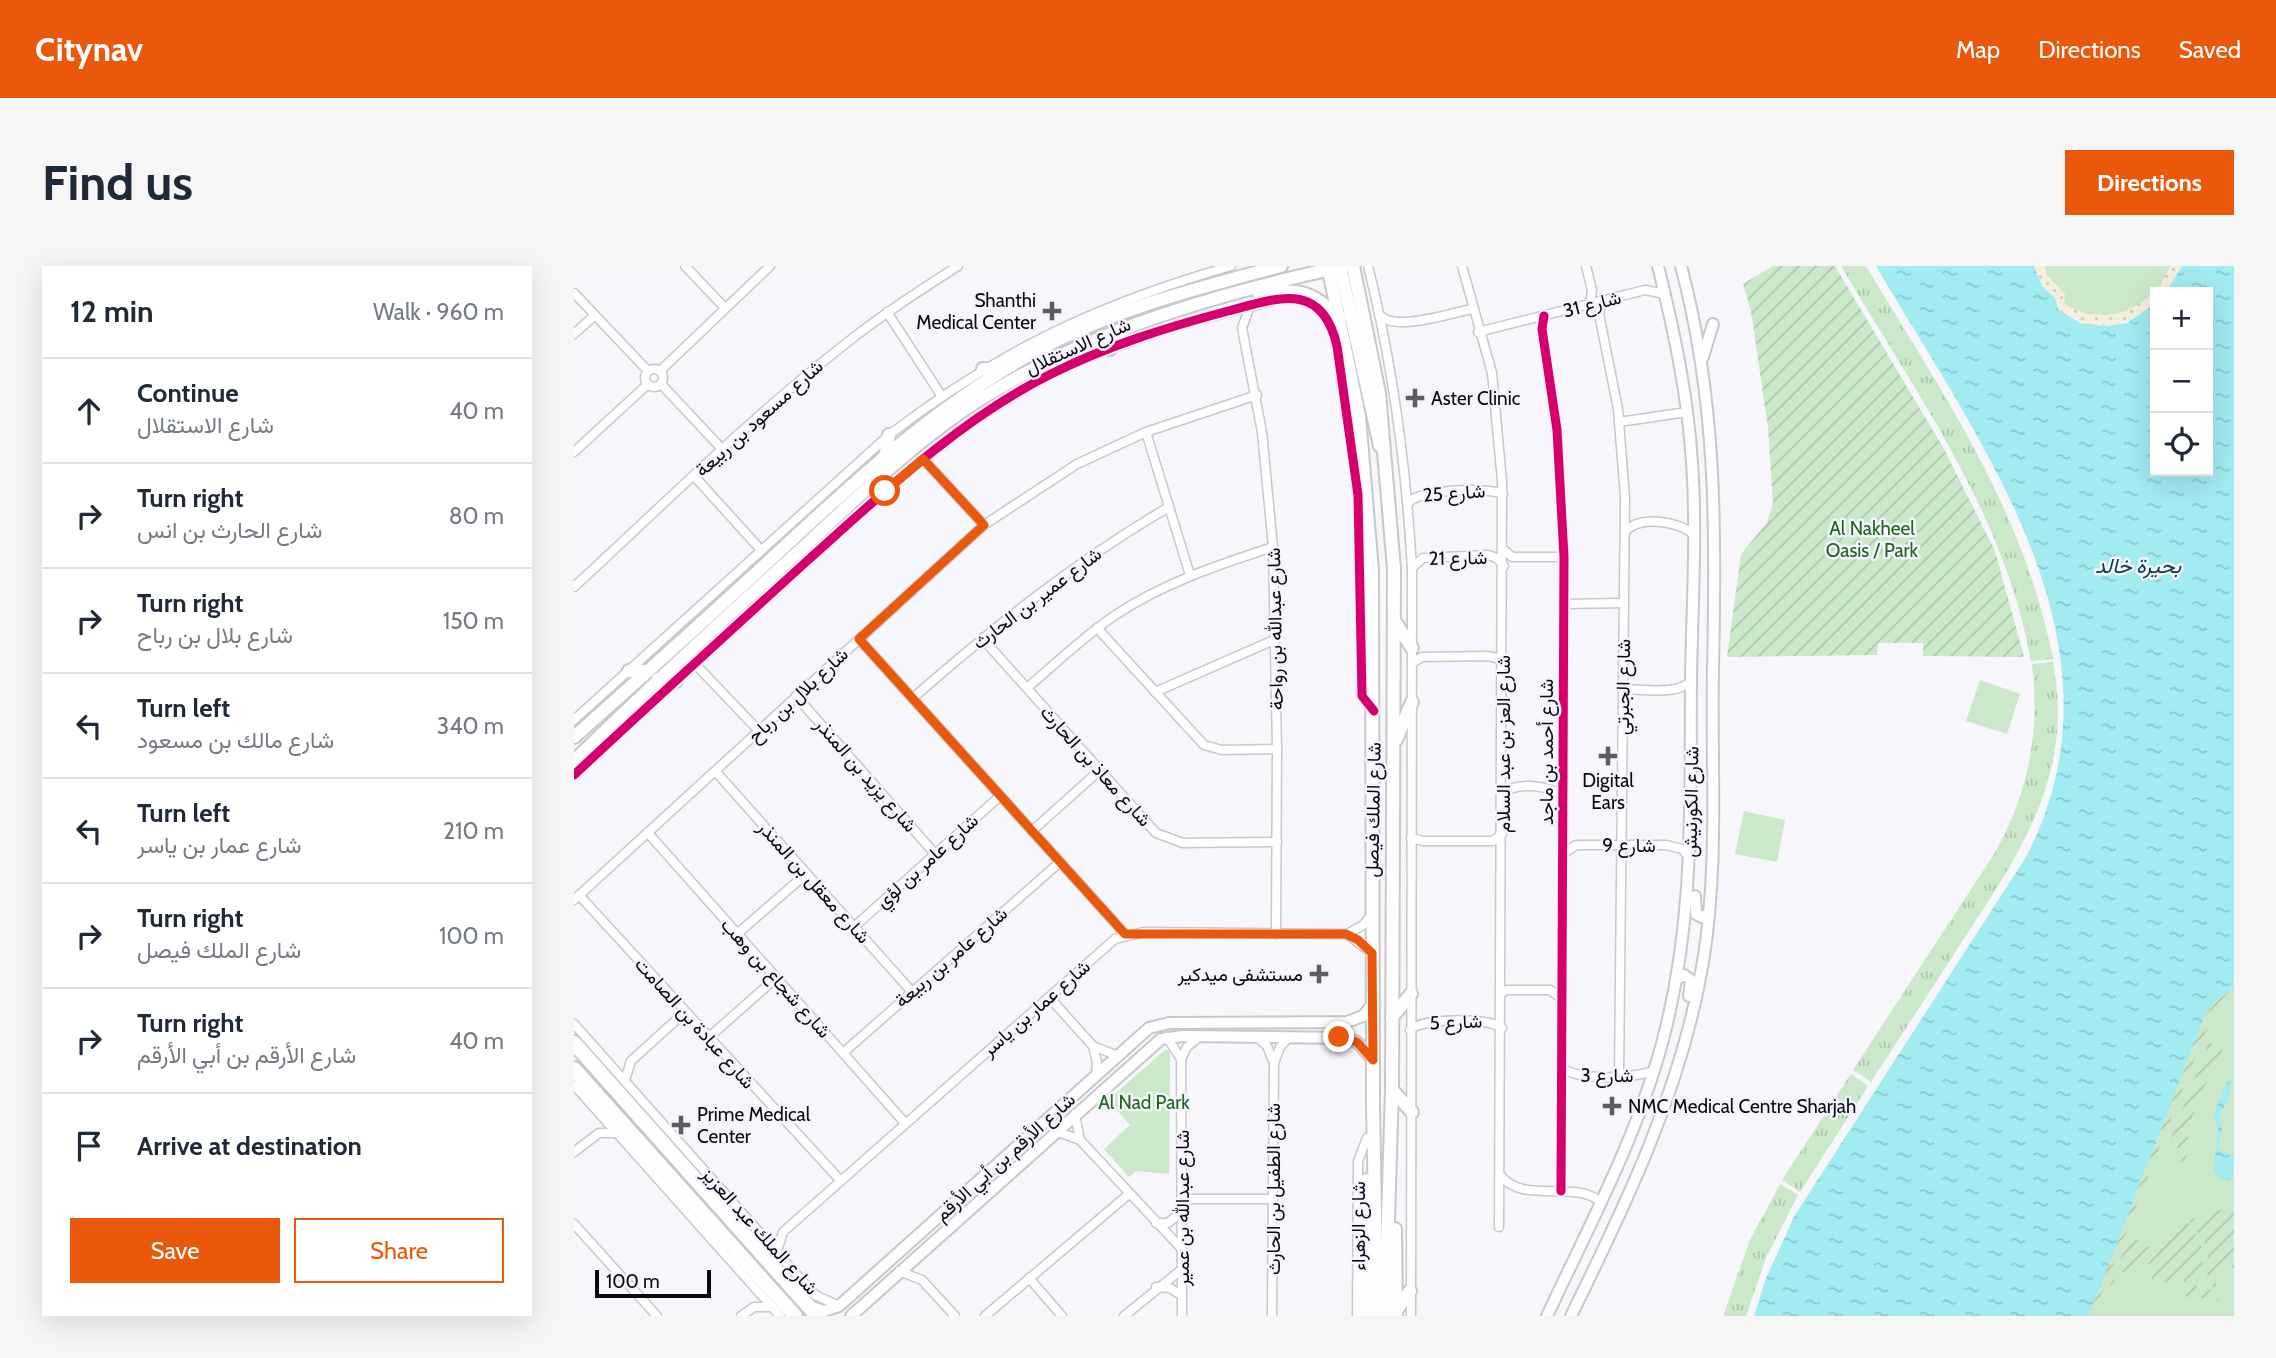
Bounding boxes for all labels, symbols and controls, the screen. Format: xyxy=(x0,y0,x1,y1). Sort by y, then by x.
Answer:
text: Citynav xyxy=(35,29,143,69)
text: Map xyxy=(1956,35,2000,64)
text: Directions xyxy=(2038,35,2141,64)
text: Saved xyxy=(2179,35,2241,64)
button: Directions xyxy=(2065,150,2234,215)
text: Find us xyxy=(42,153,193,212)
street label: شارع 31 xyxy=(1561,286,1624,323)
map controls xyxy=(2150,287,2213,476)
button: + xyxy=(2150,287,2213,350)
place label: Shanthi Medical Center xyxy=(916,289,1036,334)
text: 12 min xyxy=(70,293,154,330)
text: Walk · 960 m xyxy=(373,298,504,326)
marker: Shanthi Medical Center xyxy=(1042,301,1062,321)
street label: شارع الاستقلال xyxy=(1022,313,1135,380)
button: − xyxy=(2150,350,2213,413)
street label: شارع مسعود بن ربيعة xyxy=(690,355,828,482)
text: Continue xyxy=(137,377,239,409)
place label: Aster Clinic xyxy=(1431,387,1521,410)
marker: Aster Clinic xyxy=(1405,388,1425,408)
icon: ahead xyxy=(70,392,108,430)
text: 40 m xyxy=(449,397,504,425)
text: شارع الاستقلال xyxy=(137,411,274,439)
button: locate xyxy=(2150,413,2213,476)
route start xyxy=(869,475,900,506)
street label: شارع 25 xyxy=(1422,479,1486,508)
text: Turn right xyxy=(137,482,243,514)
icon: right xyxy=(70,497,108,535)
text: 80 m xyxy=(449,502,504,530)
text: شارع الحارث بن انس xyxy=(137,516,322,544)
park label: Al Nakheel Oasis / Park xyxy=(1826,517,1919,562)
street label: شارع عمير بن الحارث xyxy=(968,542,1107,655)
street label: شارع 21 xyxy=(1428,546,1488,571)
street label: شارع عبدالله بن رواحة xyxy=(1262,548,1289,710)
water label: بحيرة خالد xyxy=(2095,553,2182,579)
text: Turn right xyxy=(137,587,243,619)
icon: right xyxy=(70,602,108,640)
text: 150 m xyxy=(443,607,504,635)
text: شارع بلال بن رباح xyxy=(137,621,293,649)
street label: شارع الجبرتي xyxy=(1611,639,1639,735)
street label: شارع بلال بن رباح xyxy=(743,643,854,748)
street label: شارع العز بن عبد السلام xyxy=(1492,655,1516,833)
street label: شارع أحمد بن ماجد xyxy=(1535,679,1559,825)
text: Turn left xyxy=(137,692,230,724)
street label: شارع معاذ بن الحارث xyxy=(1035,701,1156,832)
icon: left xyxy=(70,707,108,745)
text: 340 m xyxy=(437,712,504,740)
street label: شارع يزيد بن المنذر xyxy=(809,712,922,838)
text: شارع مالك بن مسعود xyxy=(137,726,334,754)
street label: شارع الملك فيصل xyxy=(1360,742,1387,878)
marker: Digital Ears xyxy=(1598,746,1618,766)
street label: شارع الكورنيش xyxy=(1679,746,1704,858)
place label: Digital Ears xyxy=(1582,769,1634,814)
text: Turn left xyxy=(137,797,230,829)
street label: شارع عامر بن لؤي xyxy=(871,809,986,916)
icon: left xyxy=(70,812,108,850)
street label: شارع معقل بن المنذر xyxy=(751,815,875,949)
text: 210 m xyxy=(443,817,504,845)
text: شارع عمار بن ياسر xyxy=(137,831,301,859)
street label: شارع 9 xyxy=(1602,834,1656,858)
text: Turn right xyxy=(137,902,243,934)
street label: شارع عامر بن ربيعة xyxy=(890,902,1013,1013)
street label: شارع شجاع بن وهب xyxy=(715,913,836,1043)
icon: right xyxy=(70,917,108,955)
text: 100 m xyxy=(439,922,504,950)
text: شارع الملك فيصل xyxy=(137,936,301,964)
street label: شارع عبادة بن الصامت xyxy=(629,953,760,1094)
street label: شارع عمار بن ياسر xyxy=(976,955,1095,1063)
place label: مستشفى ميدكير xyxy=(1177,963,1303,986)
marker: مستشفى ميدكير xyxy=(1309,964,1329,984)
text: Turn right xyxy=(137,1007,243,1039)
street label: شارع 5 xyxy=(1429,1010,1483,1035)
route end xyxy=(1323,1021,1354,1052)
icon: right xyxy=(70,1022,108,1060)
text: 40 m xyxy=(449,1027,504,1055)
text: شارع الأرقم بن أبي الأرقم xyxy=(137,1041,356,1069)
street label: شارع 3 xyxy=(1581,1064,1633,1088)
street label: شارع الأرقم بن أبي الأرقم xyxy=(930,1088,1083,1229)
park label: Al Nad Park xyxy=(1098,1091,1190,1114)
place label: NMC Medical Centre Sharjah xyxy=(1628,1095,1856,1118)
marker: NMC Medical Centre Sharjah xyxy=(1602,1096,1622,1116)
place label: Prime Medical Center xyxy=(697,1103,811,1148)
street label: شارع الطفيل بن الحارث xyxy=(1262,1103,1286,1275)
marker: Prime Medical Center xyxy=(671,1115,691,1135)
icon: arrive xyxy=(70,1127,108,1165)
text: Arrive at destination xyxy=(137,1130,362,1162)
street label: شارع عبدالله بن عمير xyxy=(1171,1130,1195,1287)
street label: شارع الملك عبد العزيز xyxy=(695,1162,823,1300)
street label: شارع الزهراء xyxy=(1347,1181,1371,1271)
button: Save xyxy=(70,1218,280,1283)
button: Share xyxy=(294,1218,504,1283)
scale bar xyxy=(595,1267,710,1299)
text: 100 m xyxy=(606,1270,660,1293)

